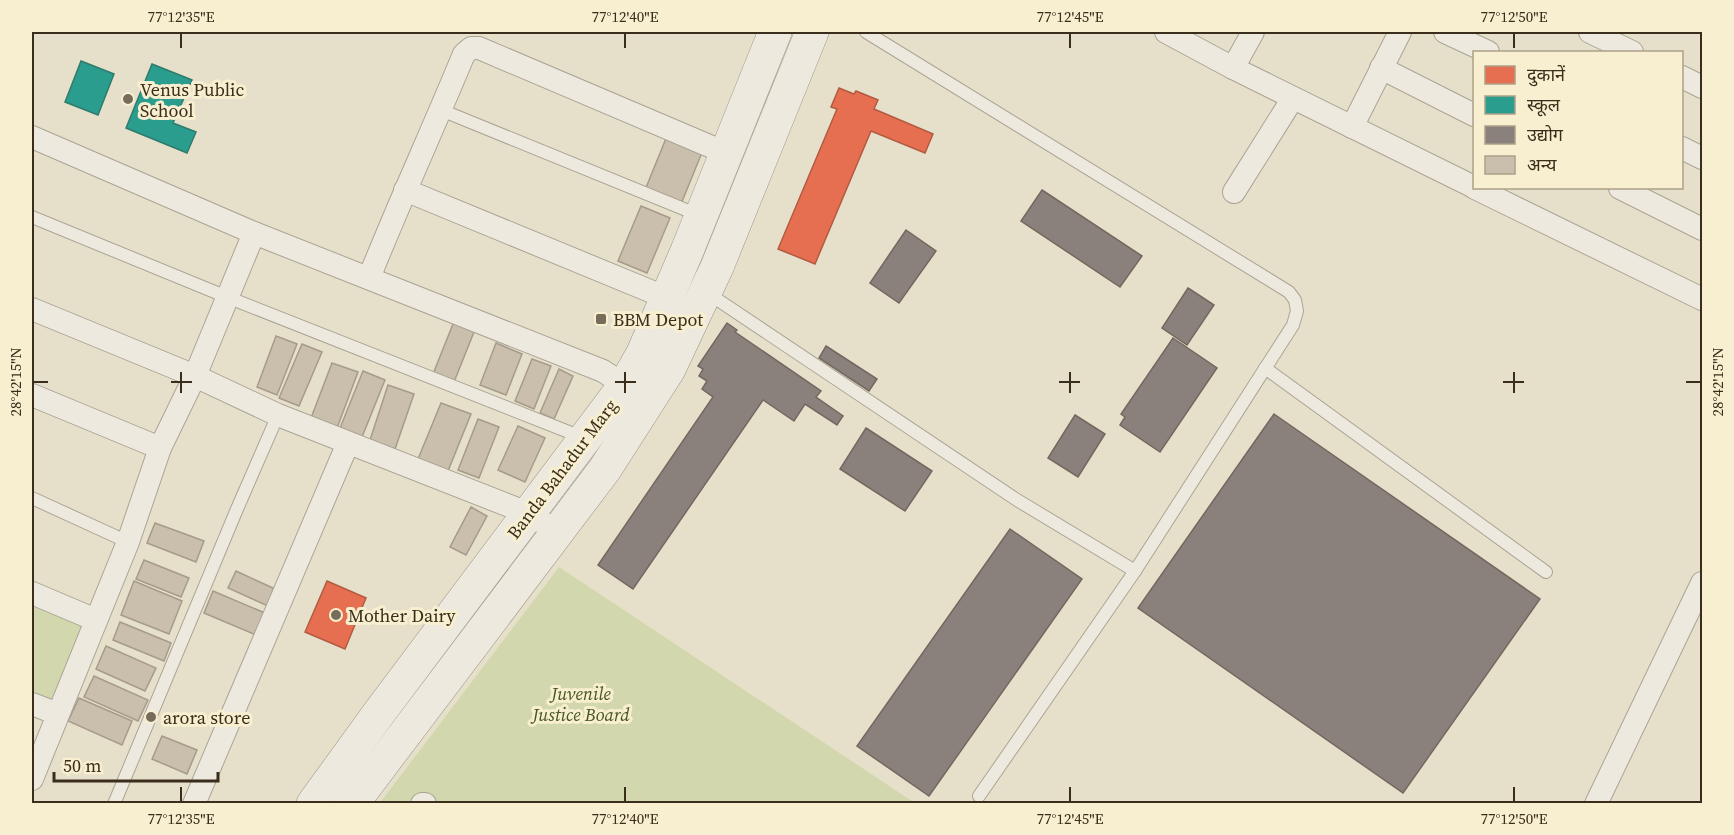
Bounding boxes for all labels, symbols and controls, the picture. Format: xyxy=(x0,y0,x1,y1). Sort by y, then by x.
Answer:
text: 77°12'35"E xyxy=(147,6,215,27)
text: 77°12'40"E xyxy=(591,6,659,27)
text: 77°12'45"E xyxy=(1036,6,1104,27)
text: 77°12'50"E xyxy=(1480,6,1548,27)
legend xyxy=(1473,51,1683,189)
text: दुकानें xyxy=(1527,62,1566,87)
place label: Venus Public School xyxy=(140,77,244,123)
marker: Venus Public School xyxy=(121,92,135,106)
text: स्कूल xyxy=(1527,92,1561,117)
text: उद्योग xyxy=(1527,122,1564,147)
text: अन्य xyxy=(1527,152,1557,177)
place label: BBM Depot xyxy=(613,307,703,332)
marker: BBM Depot xyxy=(594,312,608,326)
text: 28°42'15"N xyxy=(5,347,26,417)
text: 28°42'15"N xyxy=(1707,347,1728,417)
street label: Banda Bahadur Marg xyxy=(501,394,623,544)
place label: Mother Dairy xyxy=(348,603,456,628)
marker: Mother Dairy xyxy=(329,608,343,622)
park label: Juvenile Justice Board xyxy=(529,681,630,727)
place label: arora store xyxy=(163,705,250,730)
marker: arora store xyxy=(144,710,158,724)
scale bar xyxy=(54,745,218,783)
text: 50 m xyxy=(63,753,101,778)
text: 77°12'35"E xyxy=(147,808,215,829)
text: 77°12'40"E xyxy=(591,808,659,829)
text: 77°12'45"E xyxy=(1036,808,1104,829)
text: 77°12'50"E xyxy=(1480,808,1548,829)

